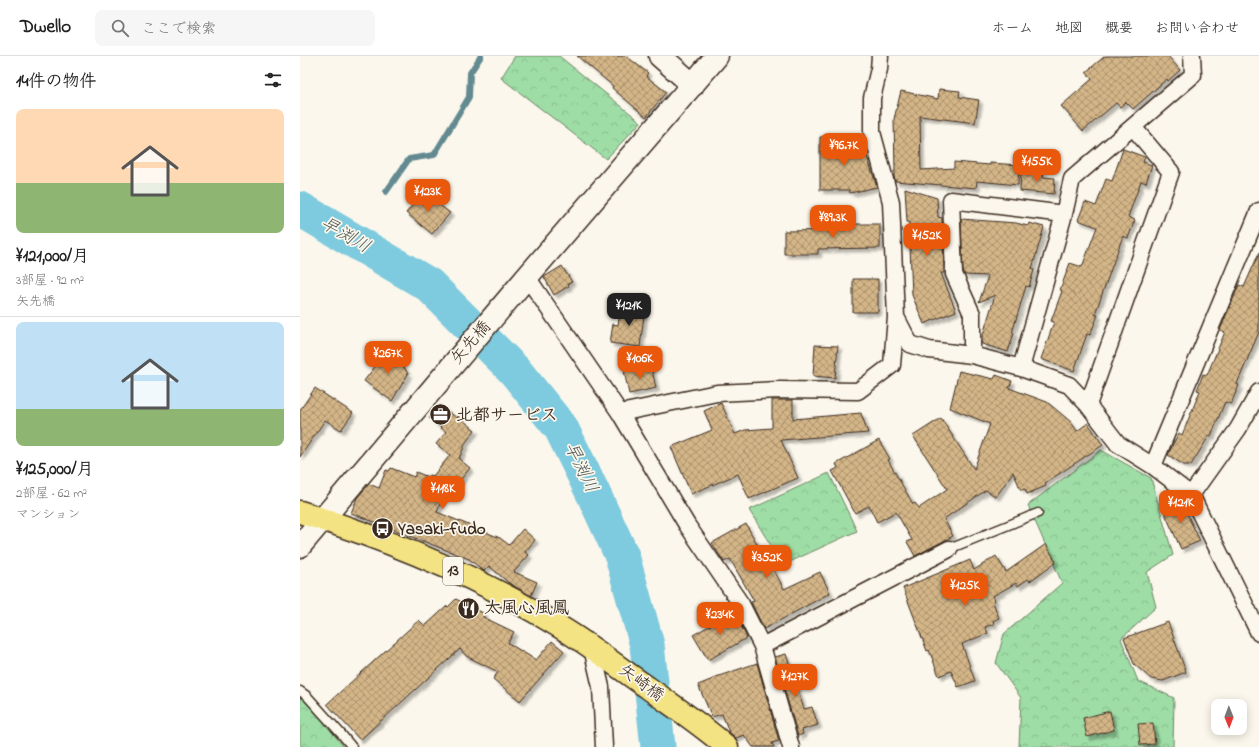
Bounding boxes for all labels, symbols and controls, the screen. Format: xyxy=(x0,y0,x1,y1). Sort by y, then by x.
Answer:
search box xyxy=(95,10,375,46)
text: Dwello xyxy=(20,14,71,41)
icon: search xyxy=(109,17,131,39)
text: ここで検索 xyxy=(141,18,216,40)
text: ホーム xyxy=(992,18,1033,39)
text: 地図 xyxy=(1055,18,1083,39)
text: 概要 xyxy=(1105,18,1133,39)
text: お問い合わせ xyxy=(1155,18,1239,39)
text: 14件の物件 xyxy=(16,69,96,94)
icon: filters xyxy=(262,69,284,91)
pin: ¥96.7K xyxy=(811,133,877,167)
icon: home xyxy=(114,135,186,207)
text: ¥96.7K xyxy=(829,136,859,155)
pin: ¥155K xyxy=(1009,149,1065,183)
text: ¥155K xyxy=(1022,152,1052,171)
pin: ¥123K xyxy=(400,179,456,213)
text: ¥123K xyxy=(414,182,442,201)
pin: ¥89.3K xyxy=(800,205,866,239)
text: ¥89.3K xyxy=(819,208,847,227)
water label: 早渕川 xyxy=(315,211,375,261)
pin: ¥152K xyxy=(899,223,955,257)
text: ¥152K xyxy=(912,226,942,245)
text: ¥121,000/月 xyxy=(16,244,89,269)
text: 3部屋 · 92 m² xyxy=(16,271,84,290)
text: 矢先橋 xyxy=(16,292,55,311)
pin: ¥121K xyxy=(601,293,657,327)
text: ¥121K xyxy=(616,296,642,315)
street label: 矢先橋 xyxy=(445,316,497,370)
pin: ¥267K xyxy=(360,341,416,375)
text: ¥267K xyxy=(374,344,402,363)
pin: ¥106K xyxy=(612,346,668,380)
icon: home xyxy=(114,348,186,420)
text: ¥106K xyxy=(627,349,653,368)
office icon: 北都サービス xyxy=(428,402,454,428)
place label: 北都サービス xyxy=(456,403,558,428)
water label: 早渕川 xyxy=(556,438,604,498)
text: ¥125,000/月 xyxy=(16,457,93,482)
pin: ¥118K xyxy=(415,476,471,510)
text: ¥118K xyxy=(431,479,455,498)
text: 2部屋 · 62 m² xyxy=(16,484,87,503)
pin: ¥121K xyxy=(1153,490,1209,524)
text: ¥121K xyxy=(1168,493,1194,512)
text: マンション xyxy=(16,505,80,524)
bus stop icon: Yasaki-fudo xyxy=(370,516,396,542)
place label: Yasaki-fudo xyxy=(397,517,486,542)
pin: ¥352K xyxy=(739,545,795,579)
text: ¥352K xyxy=(752,548,782,567)
road number: 13 xyxy=(443,557,463,585)
pin: ¥125K xyxy=(937,573,993,607)
text: ¥125K xyxy=(950,576,980,595)
restaurant icon: 太風心風鳳 xyxy=(456,595,482,621)
place label: 太風心風鳳 xyxy=(484,596,569,621)
pin: ¥234K xyxy=(692,602,748,636)
text: ¥234K xyxy=(706,605,734,624)
street label: 矢崎橋 xyxy=(613,658,669,708)
pin: ¥127K xyxy=(767,664,823,698)
text: ¥127K xyxy=(781,667,809,686)
north arrow xyxy=(1211,699,1247,735)
map controls xyxy=(1211,699,1247,735)

